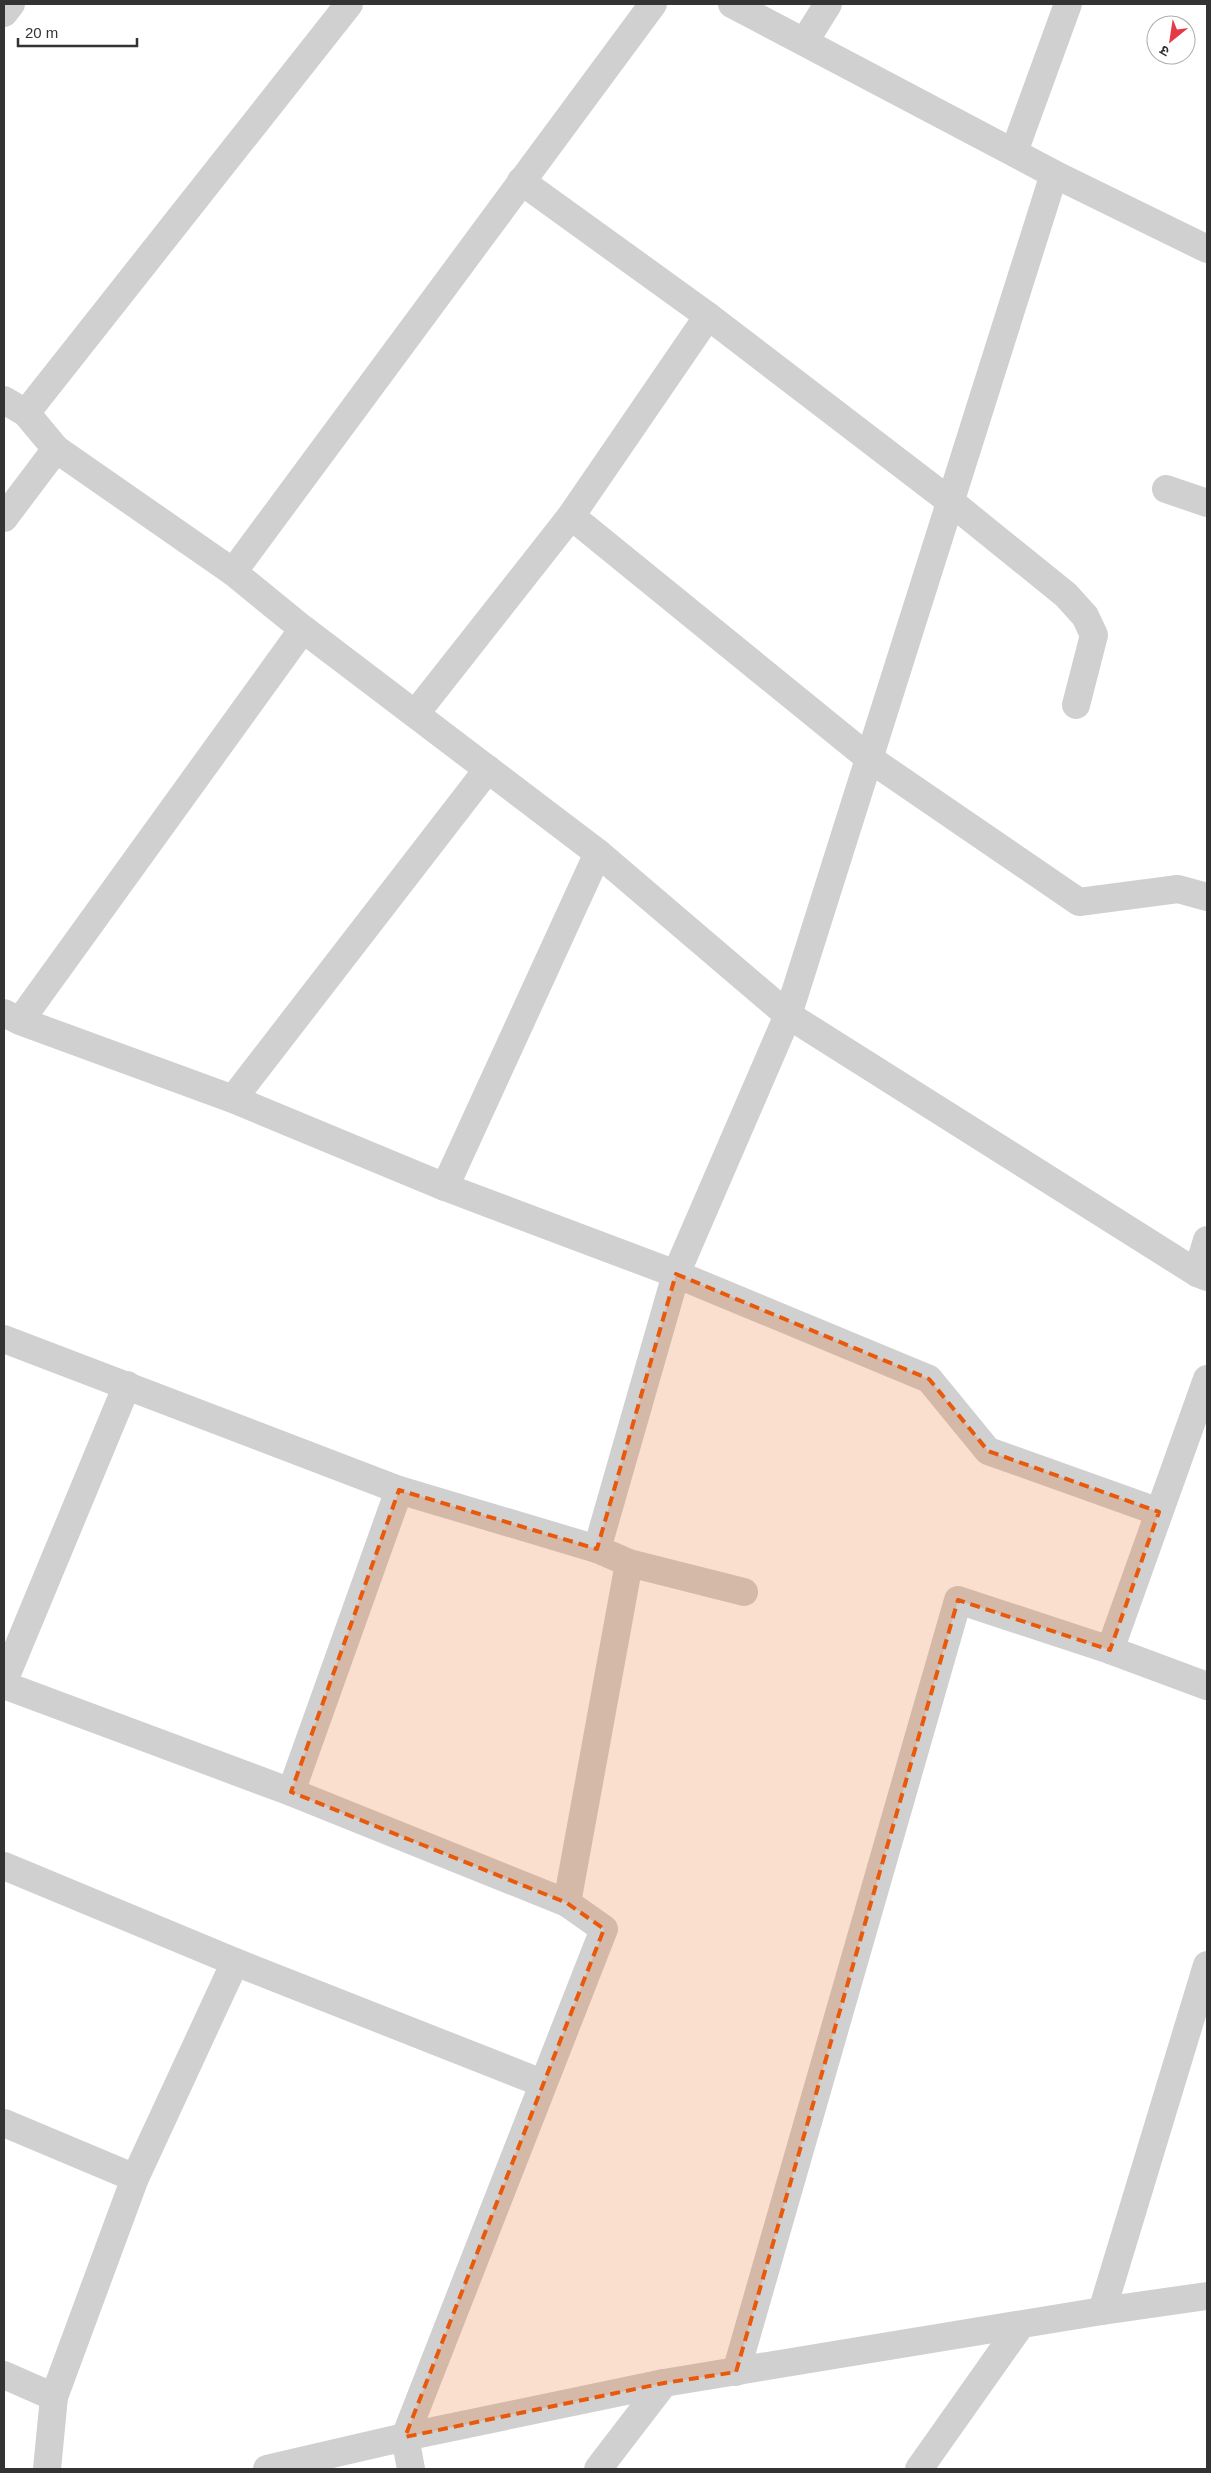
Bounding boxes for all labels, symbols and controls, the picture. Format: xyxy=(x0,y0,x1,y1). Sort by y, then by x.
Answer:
scale bar xyxy=(18,15,136,47)
north arrow xyxy=(1146,15,1196,65)
text: 20 m xyxy=(25,24,58,41)
text: उ xyxy=(1156,42,1172,60)

